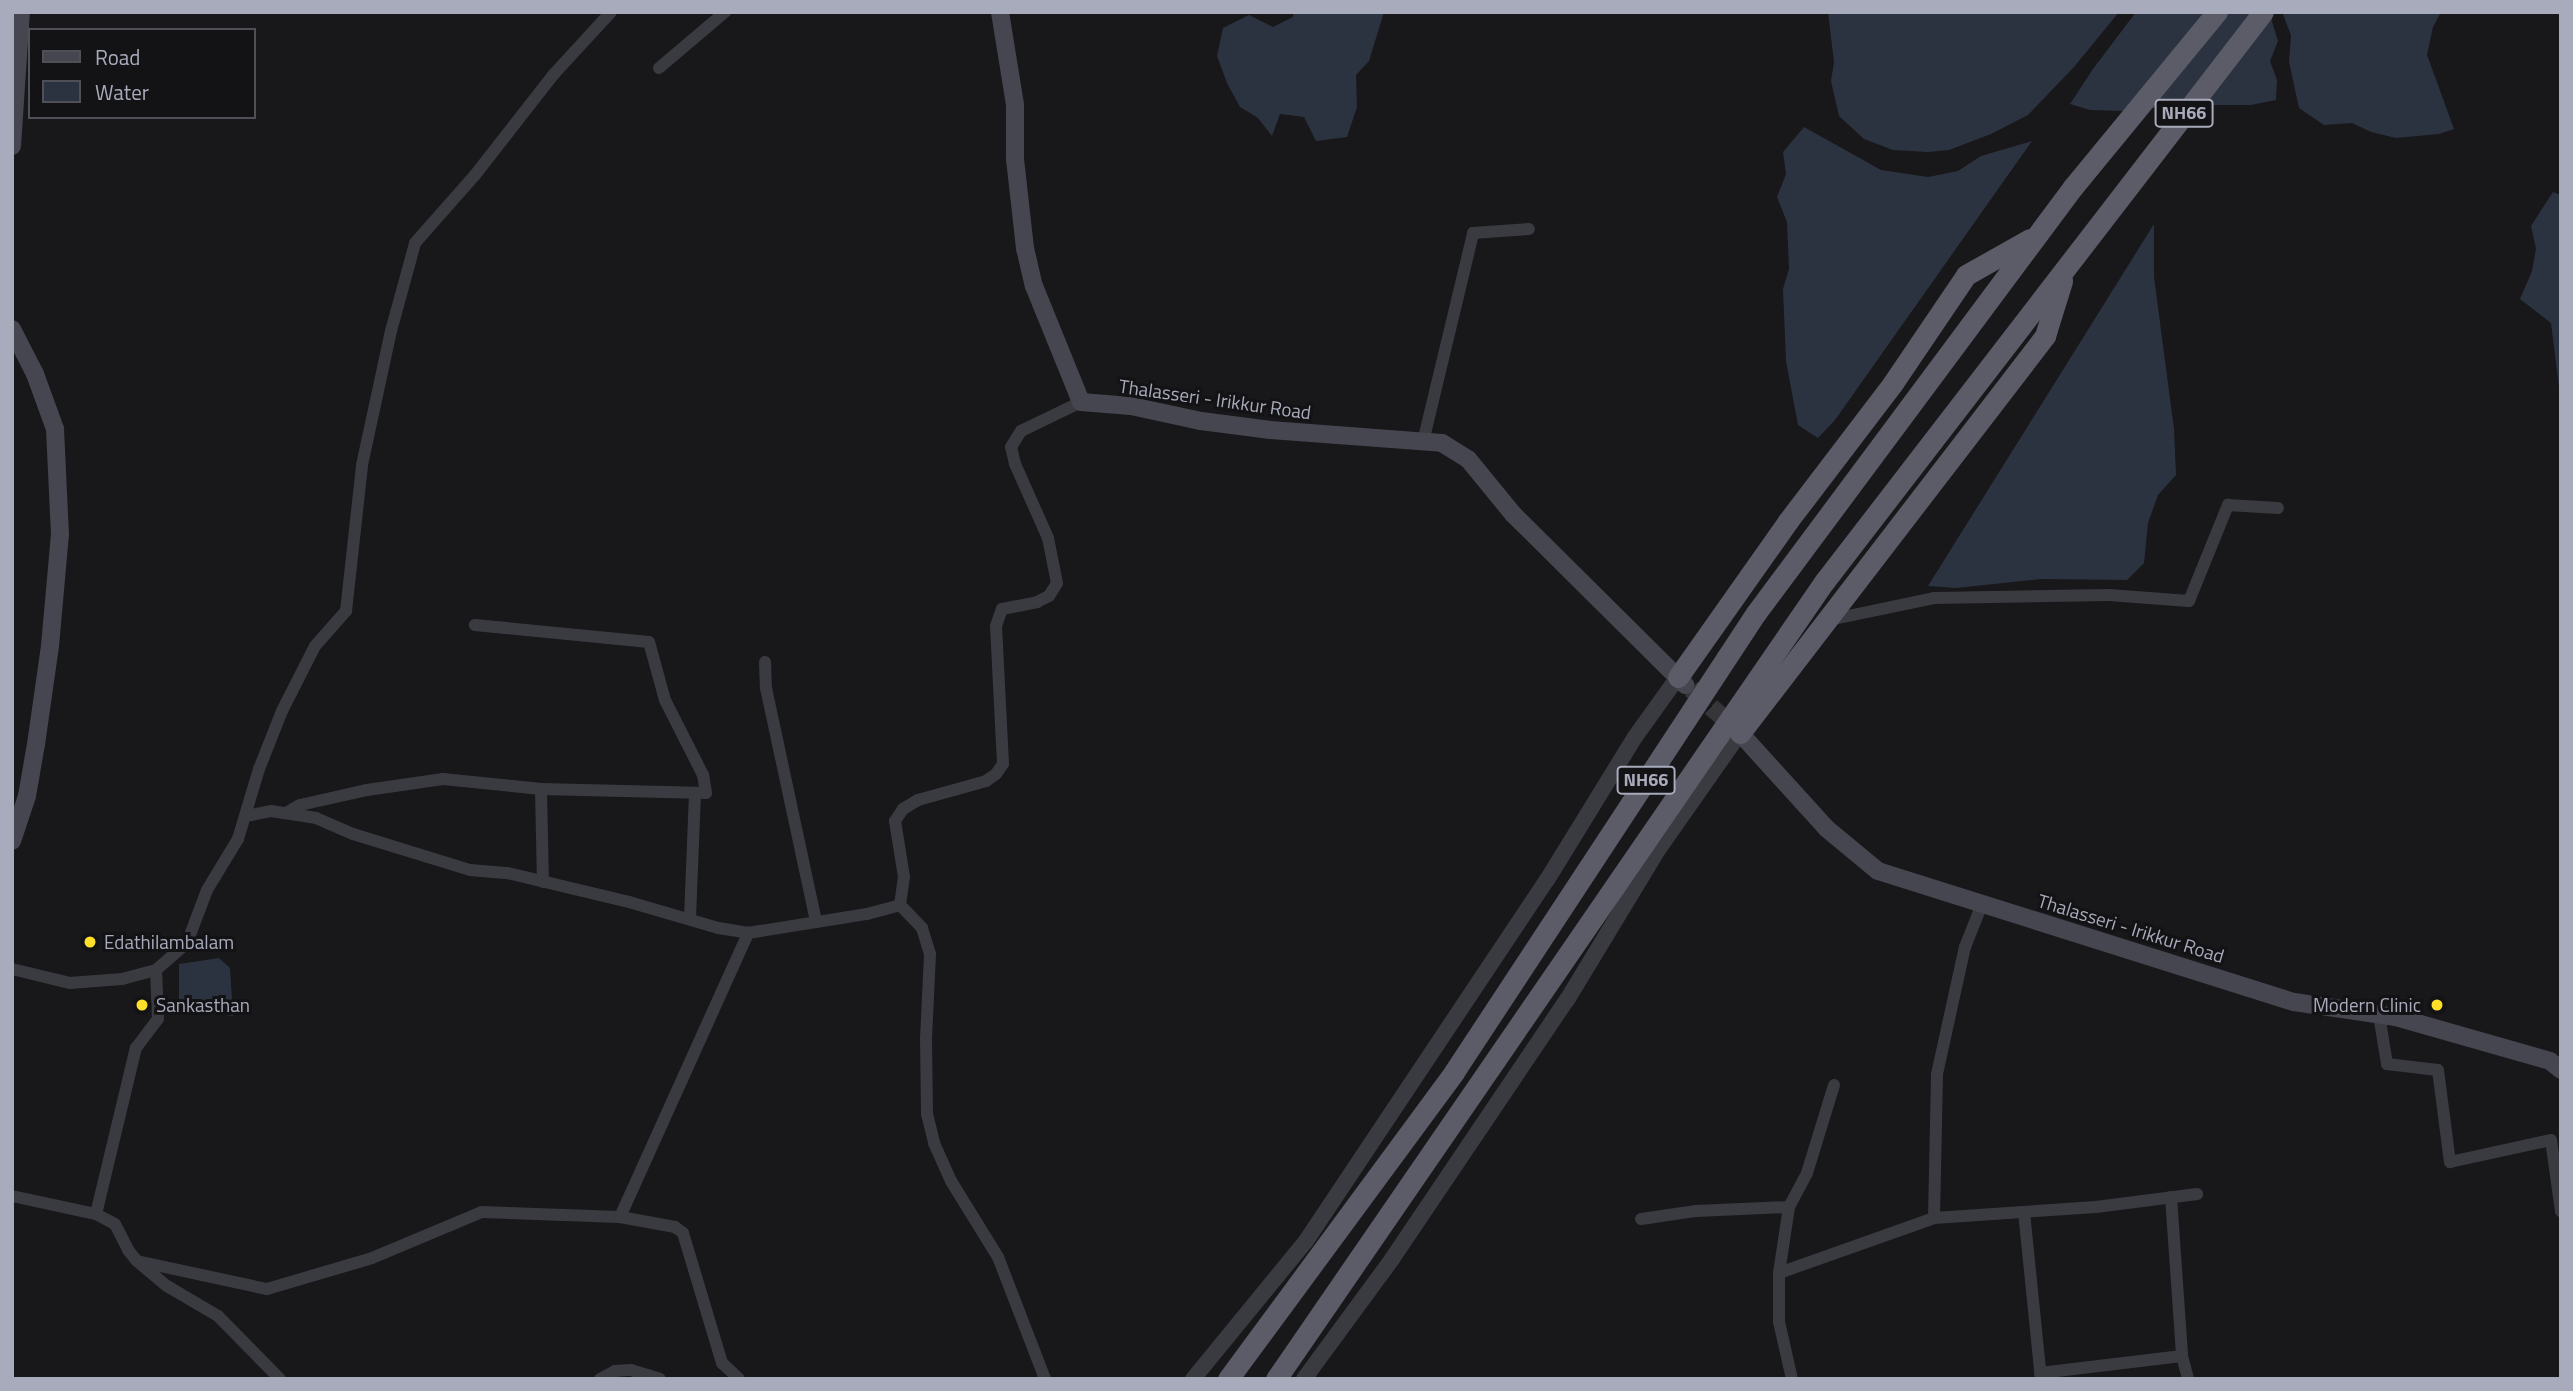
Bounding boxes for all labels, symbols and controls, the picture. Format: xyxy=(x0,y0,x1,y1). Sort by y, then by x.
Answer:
legend xyxy=(28,28,256,119)
text: Road xyxy=(95,41,140,73)
text: Water xyxy=(95,76,149,108)
road number: NH66 xyxy=(2154,98,2214,128)
street label: Thalasseri - Irikkur Road xyxy=(1117,374,1313,424)
road number: NH66 xyxy=(1616,766,1676,794)
street label: Thalasseri - Irikkur Road xyxy=(2035,889,2227,967)
place label: Edathilambalam xyxy=(104,931,234,953)
marker: Edathilambalam xyxy=(82,934,98,950)
place label: Sankasthan xyxy=(156,994,250,1016)
place label: Modern Clinic xyxy=(2313,994,2421,1016)
marker: Modern Clinic xyxy=(2427,995,2447,1015)
marker: Sankasthan xyxy=(134,997,150,1013)

